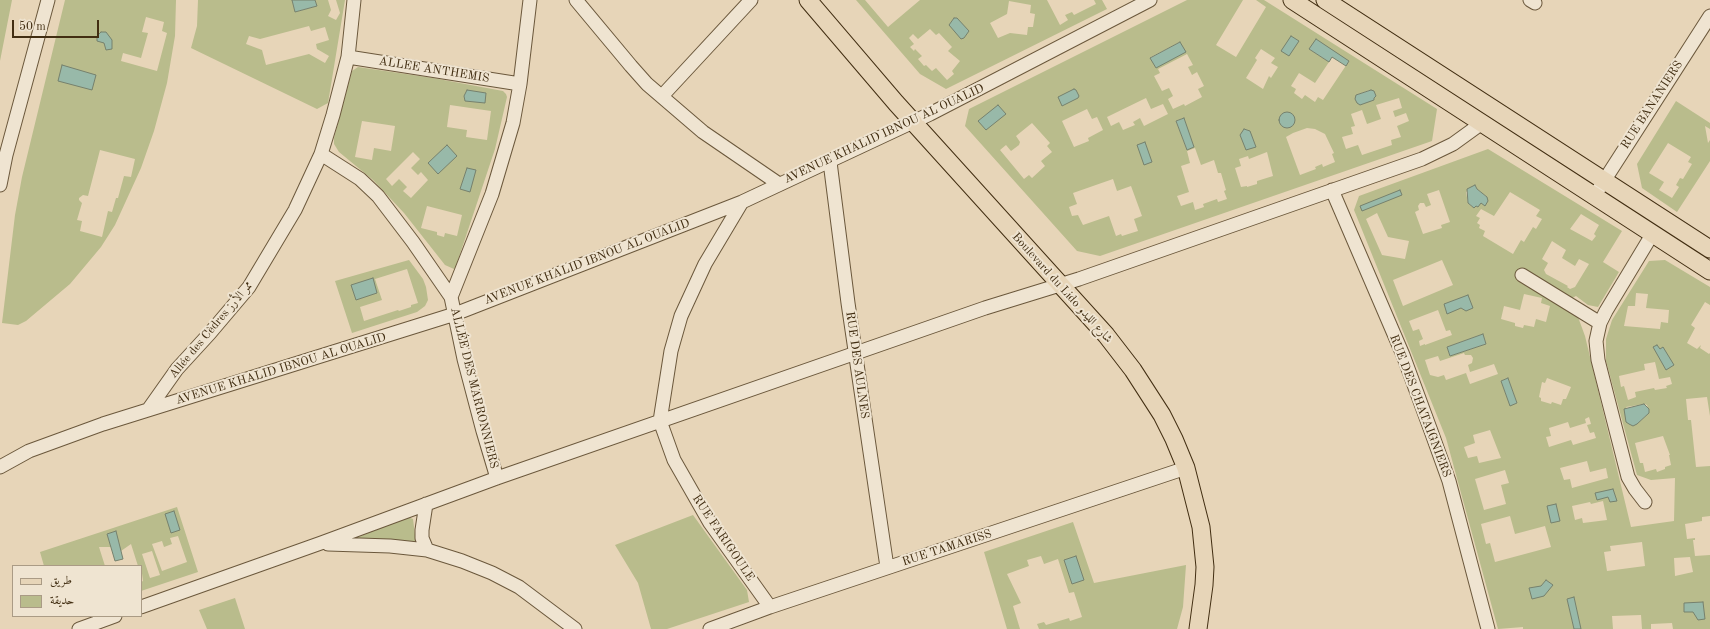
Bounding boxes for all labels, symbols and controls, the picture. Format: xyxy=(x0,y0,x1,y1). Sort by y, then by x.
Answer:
scale bar xyxy=(14,12,101,38)
text: 50 m xyxy=(19,21,46,33)
street label: ALLEE ANTHEMIS xyxy=(378,54,490,86)
street label: RUE BANANIERS xyxy=(1618,58,1686,152)
street label: AVENUE KHALID IBNOU AL OUALID xyxy=(782,81,986,187)
street label: AVENUE KHALID IBNOU AL OUALID xyxy=(482,216,692,308)
street label: Boulevard du Lido شارع الليدو xyxy=(1009,230,1115,346)
street label: Allée des Cèdres ممر الأرز xyxy=(166,279,256,381)
street label: ALLÉE DES MARRONNIERS xyxy=(447,306,501,470)
street label: RUE DES AULNES xyxy=(842,310,872,420)
street label: AVENUE KHALID IBNOU AL OUALID xyxy=(174,330,388,408)
street label: RUE DES CHATAIGNIERS xyxy=(1386,333,1454,479)
street label: RUE FARIGOULE xyxy=(689,492,757,584)
street label: RUE TAMARISS xyxy=(900,527,994,569)
legend xyxy=(12,565,142,617)
text: طريق xyxy=(50,575,72,587)
text: حديقة xyxy=(50,595,74,607)

